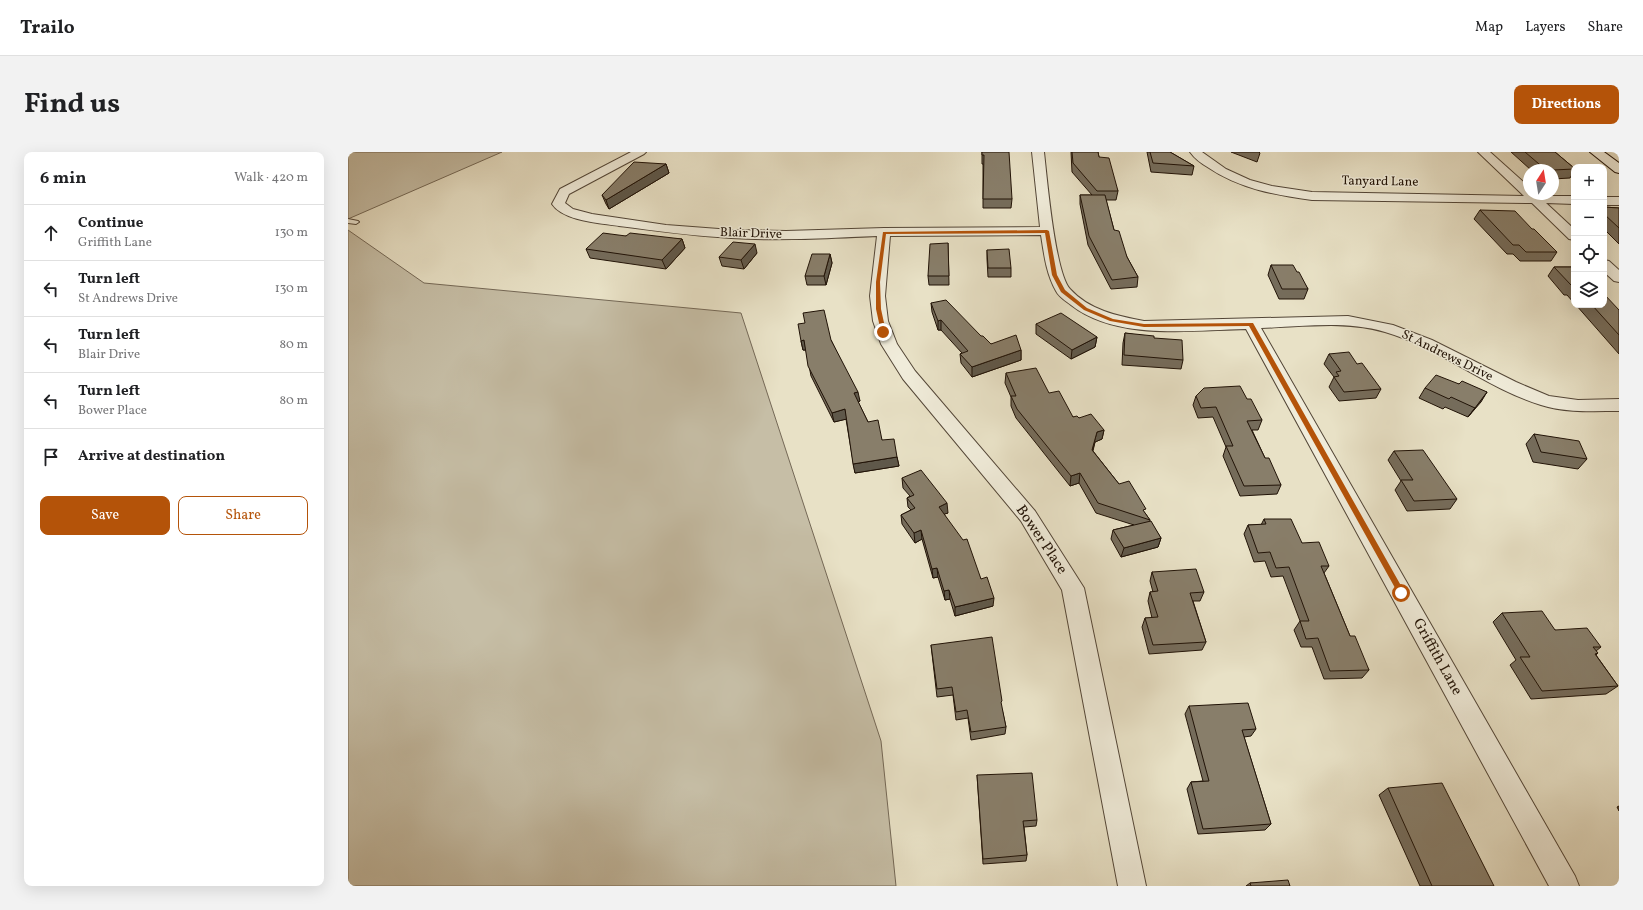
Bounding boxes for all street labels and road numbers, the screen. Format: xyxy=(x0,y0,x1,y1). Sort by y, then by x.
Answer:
street label: Tanyard Lane xyxy=(1341,172,1419,192)
street label: Blair Drive xyxy=(720,224,782,244)
street label: St Andrews Drive xyxy=(1398,326,1496,386)
street label: Bower Place xyxy=(1010,501,1072,579)
street label: Griffith Lane xyxy=(1407,615,1467,699)

